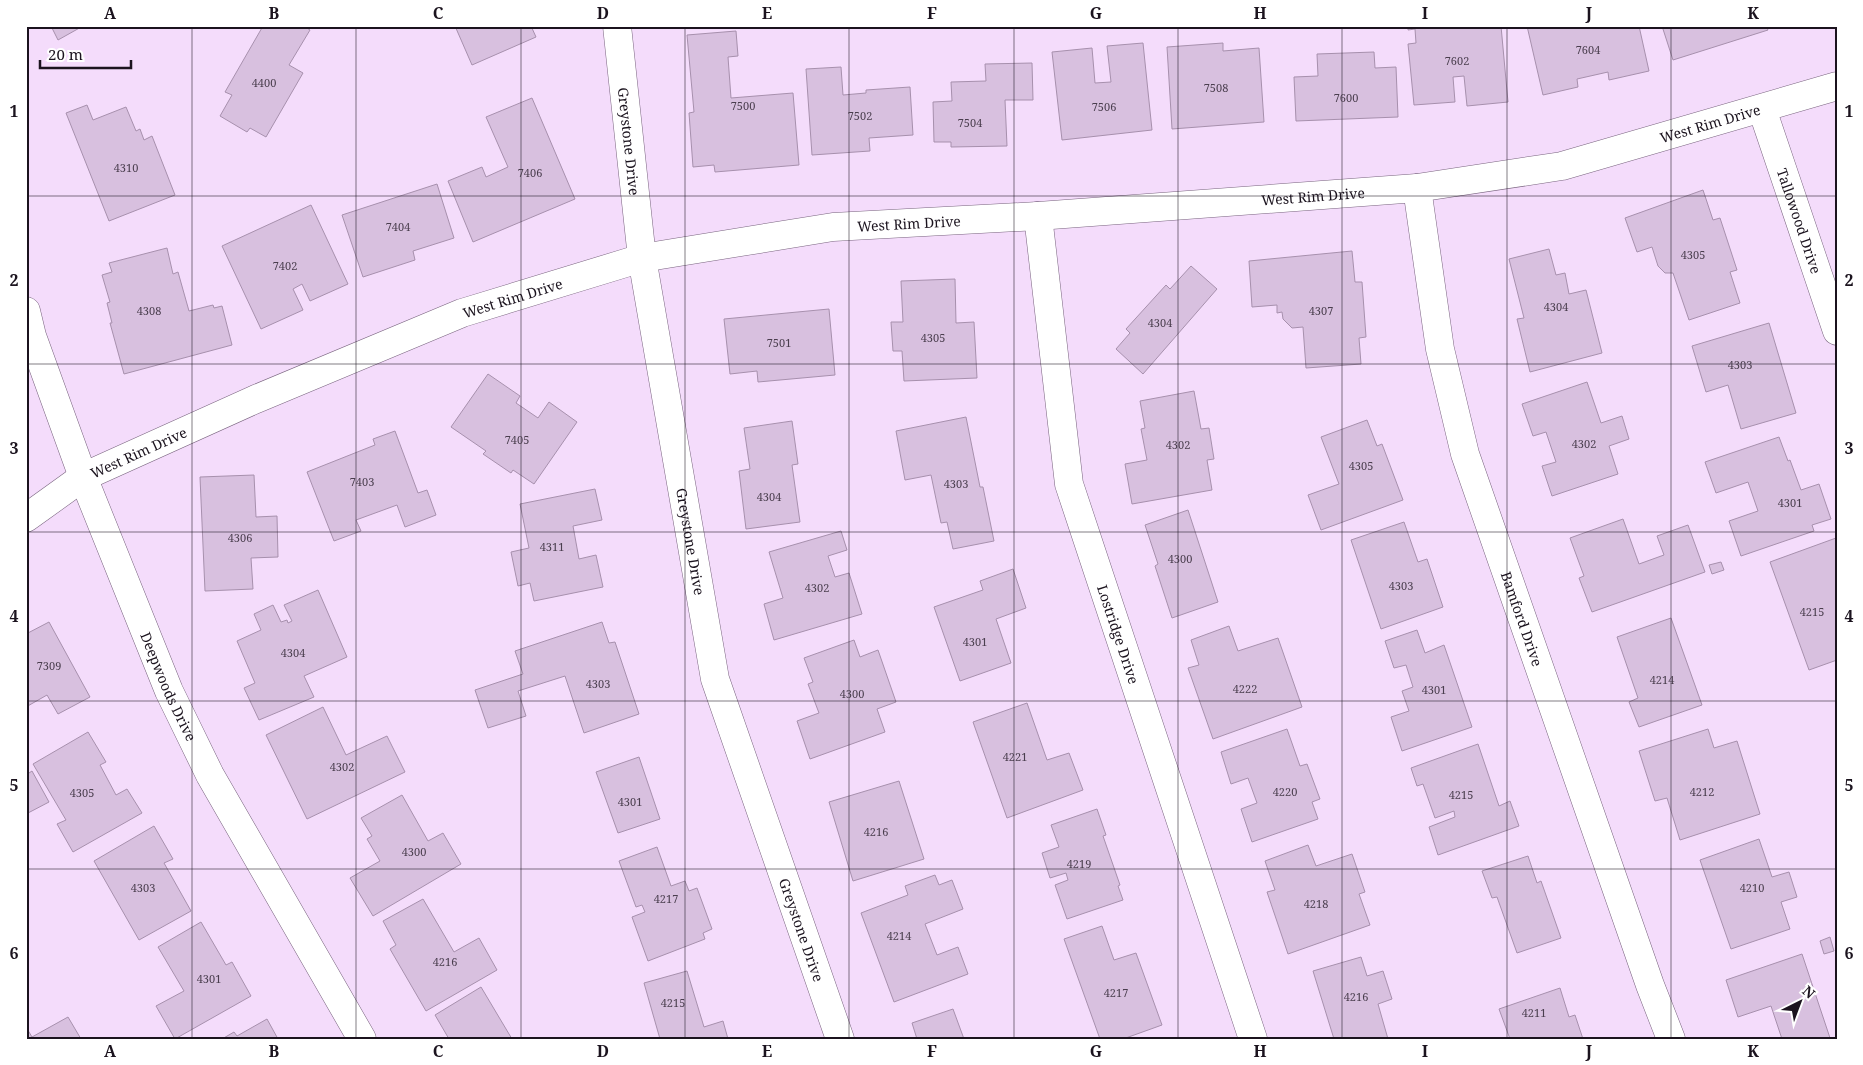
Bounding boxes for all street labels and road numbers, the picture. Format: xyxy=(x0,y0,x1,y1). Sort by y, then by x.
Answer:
street label: Greystone Drive xyxy=(614,86,645,196)
street label: West Rim Drive xyxy=(1658,99,1762,147)
street label: Tallowood Drive xyxy=(1773,166,1826,276)
street label: West Rim Drive xyxy=(1261,182,1365,209)
street label: West Rim Drive xyxy=(857,211,961,235)
street label: West Rim Drive xyxy=(460,273,565,322)
street label: West Rim Drive xyxy=(87,422,190,482)
street label: Greystone Drive xyxy=(673,486,710,596)
street label: Bamford Drive xyxy=(1497,569,1548,669)
street label: Lostridge Drive xyxy=(1094,582,1144,686)
street label: Deepwoods Drive xyxy=(137,629,201,744)
street label: Greystone Drive xyxy=(775,875,829,984)

